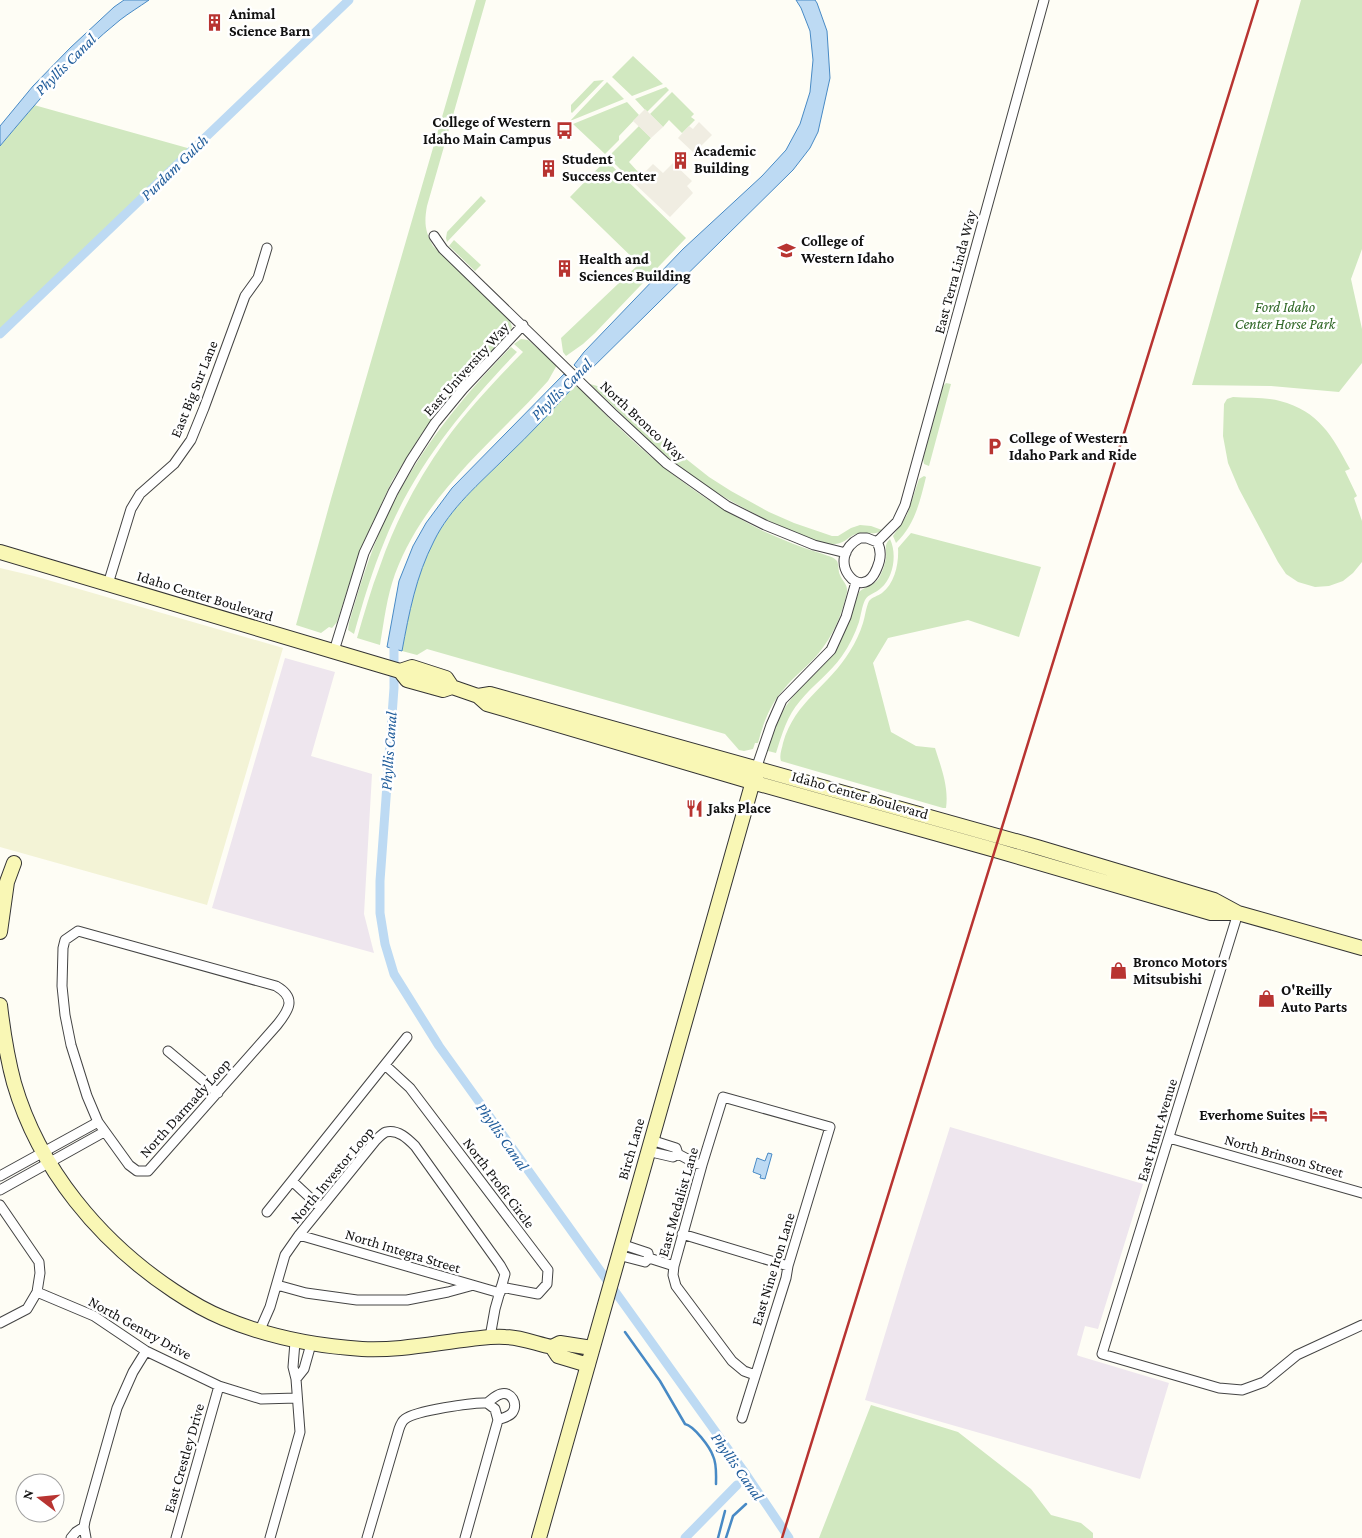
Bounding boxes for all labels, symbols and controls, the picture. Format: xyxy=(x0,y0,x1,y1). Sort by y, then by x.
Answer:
place label: Animal Science Barn xyxy=(228,6,311,39)
building icon: Animal Science Barn xyxy=(205,13,225,33)
water label: Phyllis Canal xyxy=(31,30,101,99)
place label: College of Western Idaho Main Campus xyxy=(423,114,551,147)
bus stop icon: College of Western Idaho Main Campus xyxy=(555,121,575,141)
water label: Purdam Gulch xyxy=(137,131,212,203)
place label: Academic Building xyxy=(693,143,756,176)
building icon: Academic Building xyxy=(670,150,690,170)
place label: Student Success Center xyxy=(562,151,656,184)
building icon: Student Success Center xyxy=(538,158,558,178)
street label: East Terra Linda Way xyxy=(931,208,980,336)
place label: College of Western Idaho xyxy=(800,233,895,266)
school or university icon: College of Western Idaho xyxy=(777,240,797,260)
place label: Health and Sciences Building xyxy=(579,251,691,284)
building icon: Health and Sciences Building xyxy=(555,258,575,278)
park label: Ford Idaho Center Horse Park xyxy=(1235,299,1337,332)
street label: East University Way xyxy=(420,319,513,420)
street label: East Big Sur Lane xyxy=(167,338,222,440)
water label: Phyllis Canal xyxy=(527,355,597,424)
street label: North Bronco Way xyxy=(596,378,689,465)
place label: College of Western Idaho Park and Ride xyxy=(1009,430,1137,463)
parking icon: College of Western Idaho Park and Ride xyxy=(985,437,1005,457)
street label: Idaho Center Boulevard xyxy=(135,568,275,624)
water label: Phyllis Canal xyxy=(377,710,401,791)
street label: Idaho Center Boulevard xyxy=(790,768,930,822)
restaurant icon: Jaks Place xyxy=(684,798,704,818)
place label: Jaks Place xyxy=(706,800,771,816)
place label: Bronco Motors Mitsubishi xyxy=(1133,954,1227,987)
shop icon: Bronco Motors Mitsubishi xyxy=(1109,961,1129,981)
place label: O'Reilly Auto Parts xyxy=(1280,982,1347,1015)
shop icon: O'Reilly Auto Parts xyxy=(1257,989,1277,1009)
street label: North Darmady Loop xyxy=(136,1055,234,1161)
street label: East Hunt Avenue xyxy=(1134,1076,1180,1183)
water label: Phyllis Canal xyxy=(472,1099,533,1175)
hotel icon: Everhome Suites xyxy=(1309,1105,1329,1125)
place label: Everhome Suites xyxy=(1199,1107,1305,1123)
street label: Birch Lane xyxy=(615,1116,648,1182)
street label: North Investor Loop xyxy=(287,1123,378,1227)
street label: North Brinson Street xyxy=(1223,1131,1346,1181)
street label: North Profit Circle xyxy=(460,1135,538,1232)
street label: East Medalist Lane xyxy=(655,1145,701,1259)
street label: East Nine Iron Lane xyxy=(748,1210,798,1327)
street label: North Integra Street xyxy=(343,1226,464,1277)
street label: North Gentry Drive xyxy=(85,1293,195,1364)
street label: East Crestley Drive xyxy=(161,1401,208,1515)
water label: Phyllis Canal xyxy=(707,1429,768,1505)
north arrow xyxy=(15,1473,65,1523)
text: N xyxy=(18,1487,37,1501)

